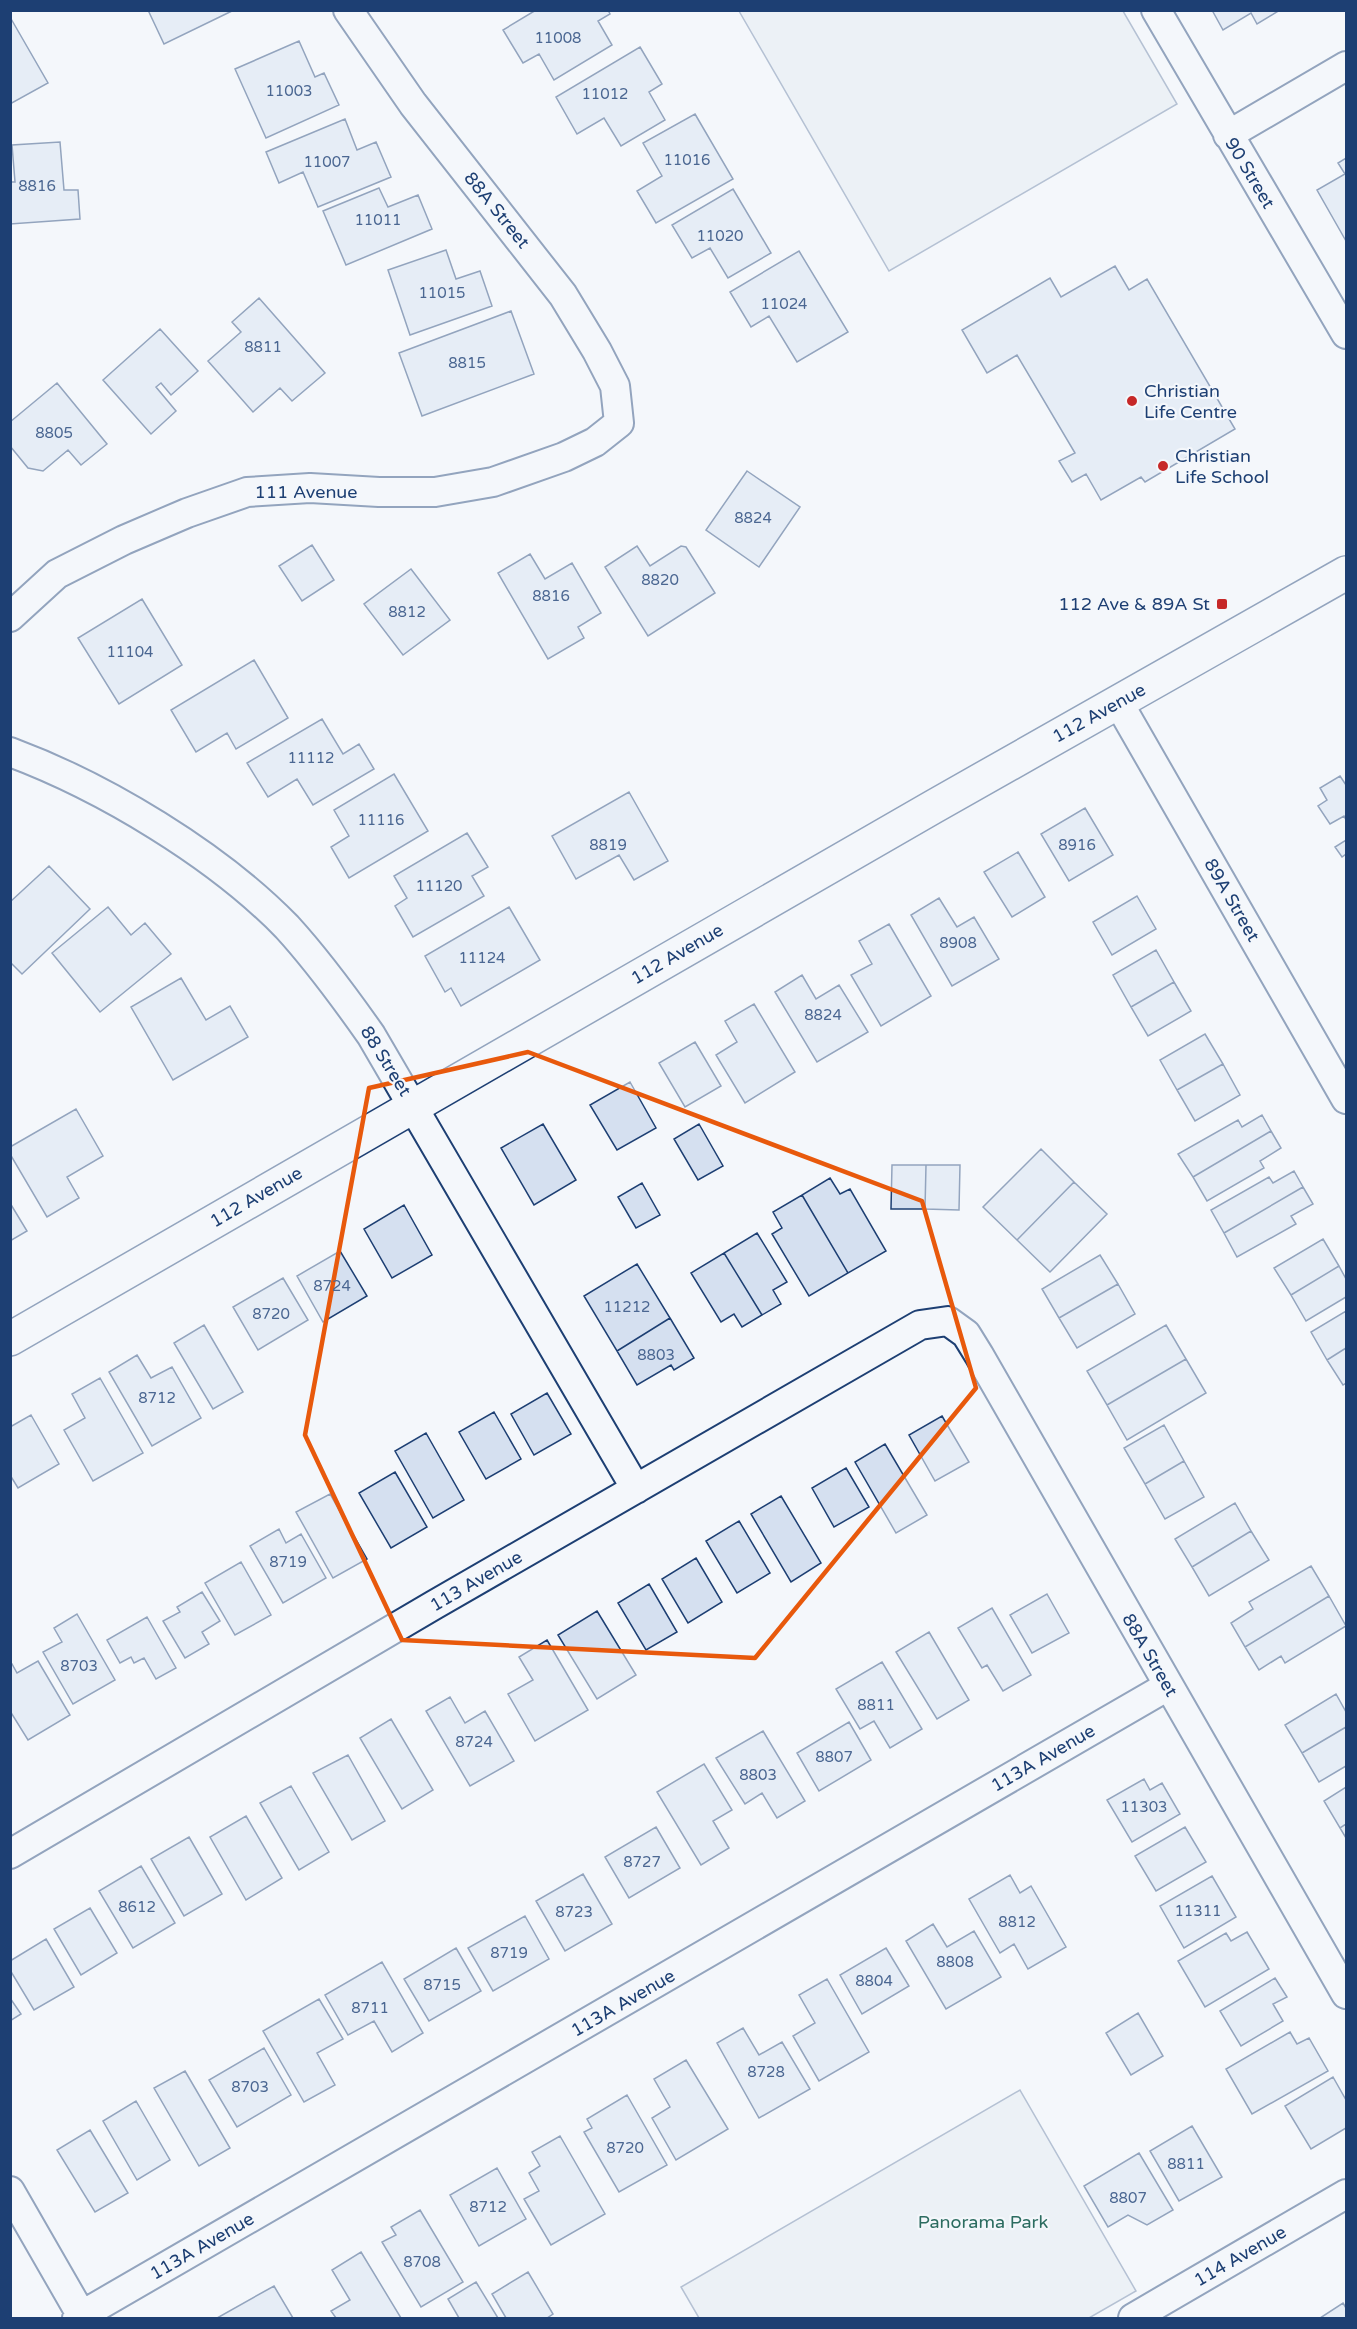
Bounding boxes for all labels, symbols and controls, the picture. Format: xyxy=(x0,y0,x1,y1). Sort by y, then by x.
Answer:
house number: 11008 xyxy=(534,29,582,47)
house number: 11003 xyxy=(265,82,313,100)
house number: 11012 xyxy=(581,85,629,103)
street label: 90 Street xyxy=(1220,134,1280,213)
house number: 11016 xyxy=(663,151,711,169)
house number: 11007 xyxy=(303,153,351,171)
street label: 88A Street xyxy=(459,167,535,253)
house number: 8816 xyxy=(18,177,56,195)
house number: 11011 xyxy=(354,211,402,229)
house number: 11020 xyxy=(696,227,744,245)
house number: 11015 xyxy=(418,284,466,302)
house number: 11024 xyxy=(760,295,808,313)
house number: 8811 xyxy=(244,338,282,356)
house number: 8815 xyxy=(448,354,486,372)
place label: Christian Life Centre xyxy=(1144,380,1237,423)
marker: Christian Life Centre xyxy=(1125,394,1139,408)
house number: 8805 xyxy=(35,424,73,442)
place label: Christian Life School xyxy=(1175,445,1269,488)
marker: Christian Life School xyxy=(1156,459,1170,473)
street label: 111 Avenue xyxy=(254,481,358,503)
house number: 8824 xyxy=(734,509,772,527)
house number: 8820 xyxy=(641,571,679,589)
house number: 8816 xyxy=(532,587,570,605)
place label: 112 Ave & 89A St xyxy=(1058,593,1210,615)
marker: 112 Ave & 89A St xyxy=(1215,597,1229,611)
house number: 8812 xyxy=(388,603,426,621)
house number: 11104 xyxy=(106,643,154,661)
street label: 112 Avenue xyxy=(1049,678,1149,748)
house number: 11112 xyxy=(287,749,335,767)
house number: 11116 xyxy=(357,811,405,829)
house number: 8819 xyxy=(589,836,627,854)
house number: 8916 xyxy=(1058,836,1096,854)
street label: 89A Street xyxy=(1199,855,1265,946)
house number: 11120 xyxy=(415,877,463,895)
street label: 112 Avenue xyxy=(627,919,727,989)
house number: 8908 xyxy=(939,934,977,952)
house number: 11124 xyxy=(458,949,506,967)
house number: 8824 xyxy=(804,1006,842,1024)
street label: 88 Street xyxy=(356,1022,416,1100)
street label: 112 Avenue xyxy=(206,1162,306,1232)
house number: 8724 xyxy=(313,1277,351,1295)
house number: 11212 xyxy=(603,1298,651,1316)
house number: 8720 xyxy=(252,1305,290,1323)
house number: 8803 xyxy=(637,1346,675,1364)
house number: 8712 xyxy=(138,1389,176,1407)
street label: 113 Avenue xyxy=(426,1546,526,1616)
house number: 8719 xyxy=(269,1553,307,1571)
street label: 88A Street xyxy=(1117,1610,1183,1701)
house number: 8703 xyxy=(60,1657,98,1675)
house number: 8811 xyxy=(857,1696,895,1714)
street label: 113A Avenue xyxy=(987,1719,1099,1797)
house number: 8724 xyxy=(455,1733,493,1751)
house number: 8807 xyxy=(815,1748,853,1766)
house number: 8803 xyxy=(739,1766,777,1784)
house number: 11303 xyxy=(1120,1798,1168,1816)
house number: 8727 xyxy=(623,1853,661,1871)
house number: 8612 xyxy=(118,1898,156,1916)
house number: 11311 xyxy=(1174,1902,1222,1920)
house number: 8723 xyxy=(555,1903,593,1921)
house number: 8812 xyxy=(998,1913,1036,1931)
house number: 8719 xyxy=(490,1944,528,1962)
house number: 8808 xyxy=(936,1953,974,1971)
street label: 113A Avenue xyxy=(567,1964,679,2042)
house number: 8804 xyxy=(855,1972,893,1990)
house number: 8715 xyxy=(423,1976,461,1994)
house number: 8711 xyxy=(351,1999,389,2017)
house number: 8728 xyxy=(747,2063,785,2081)
house number: 8703 xyxy=(231,2078,269,2096)
house number: 8720 xyxy=(606,2139,644,2157)
house number: 8811 xyxy=(1167,2155,1205,2173)
house number: 8807 xyxy=(1109,2189,1147,2207)
house number: 8712 xyxy=(469,2198,507,2216)
street label: 113A Avenue xyxy=(146,2207,258,2285)
park label: Panorama Park xyxy=(918,2211,1048,2233)
street label: 114 Avenue xyxy=(1190,2221,1290,2291)
house number: 8708 xyxy=(403,2253,441,2271)

